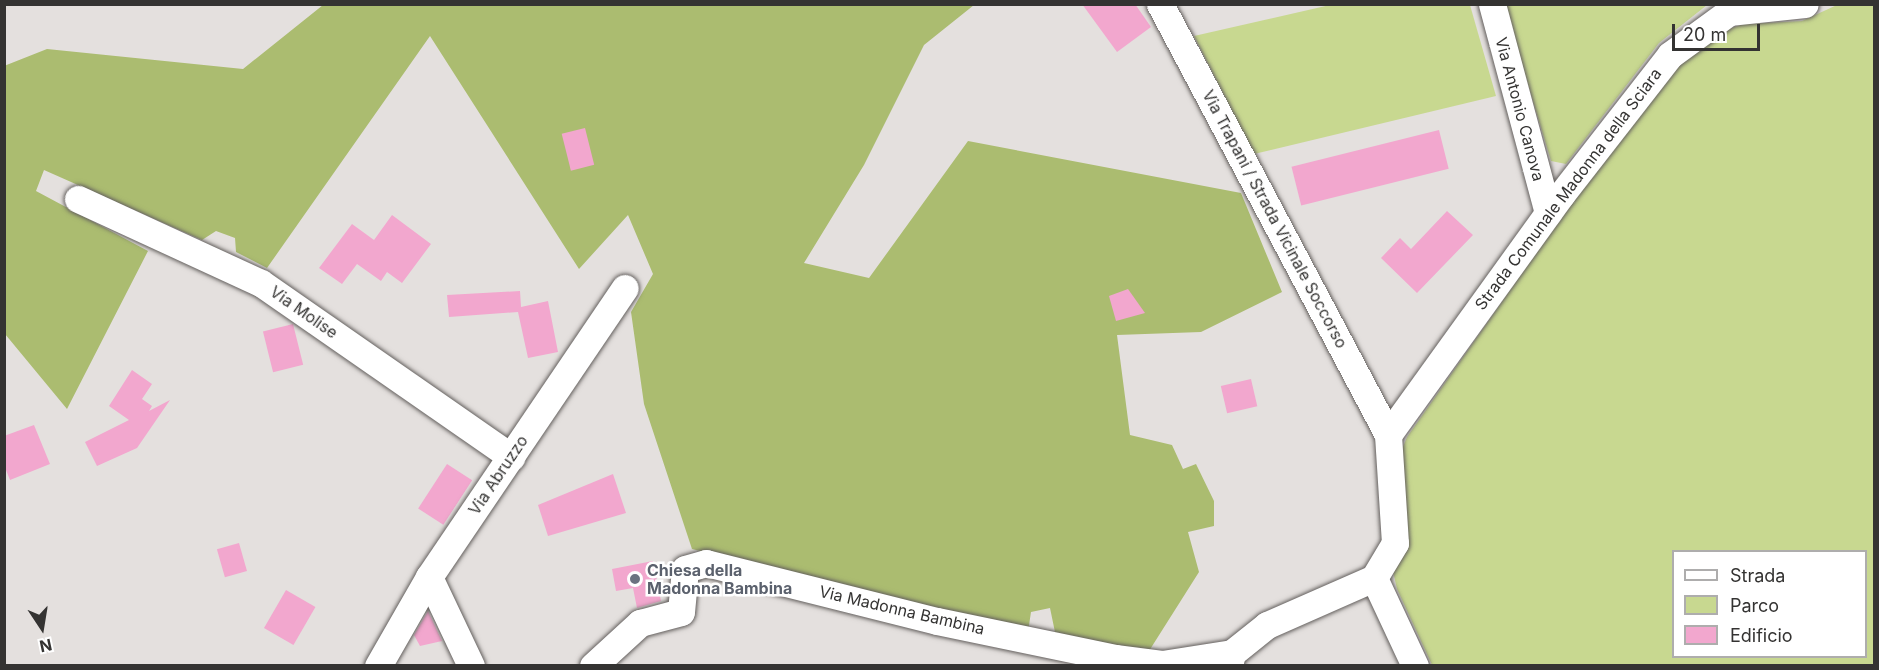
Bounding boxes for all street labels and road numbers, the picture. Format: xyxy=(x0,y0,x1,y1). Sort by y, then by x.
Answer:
street label: Via Antonio Canova xyxy=(1492,35,1548,183)
street label: Strada Comunale Madonna della Sciara xyxy=(1471,64,1665,314)
street label: Via Trapani / Strada Vicinale Soccorso xyxy=(1199,87,1351,351)
street label: Via Molise xyxy=(267,282,341,342)
street label: Via Abruzzo xyxy=(464,432,532,518)
street label: Via Madonna Bambina xyxy=(817,582,987,638)

